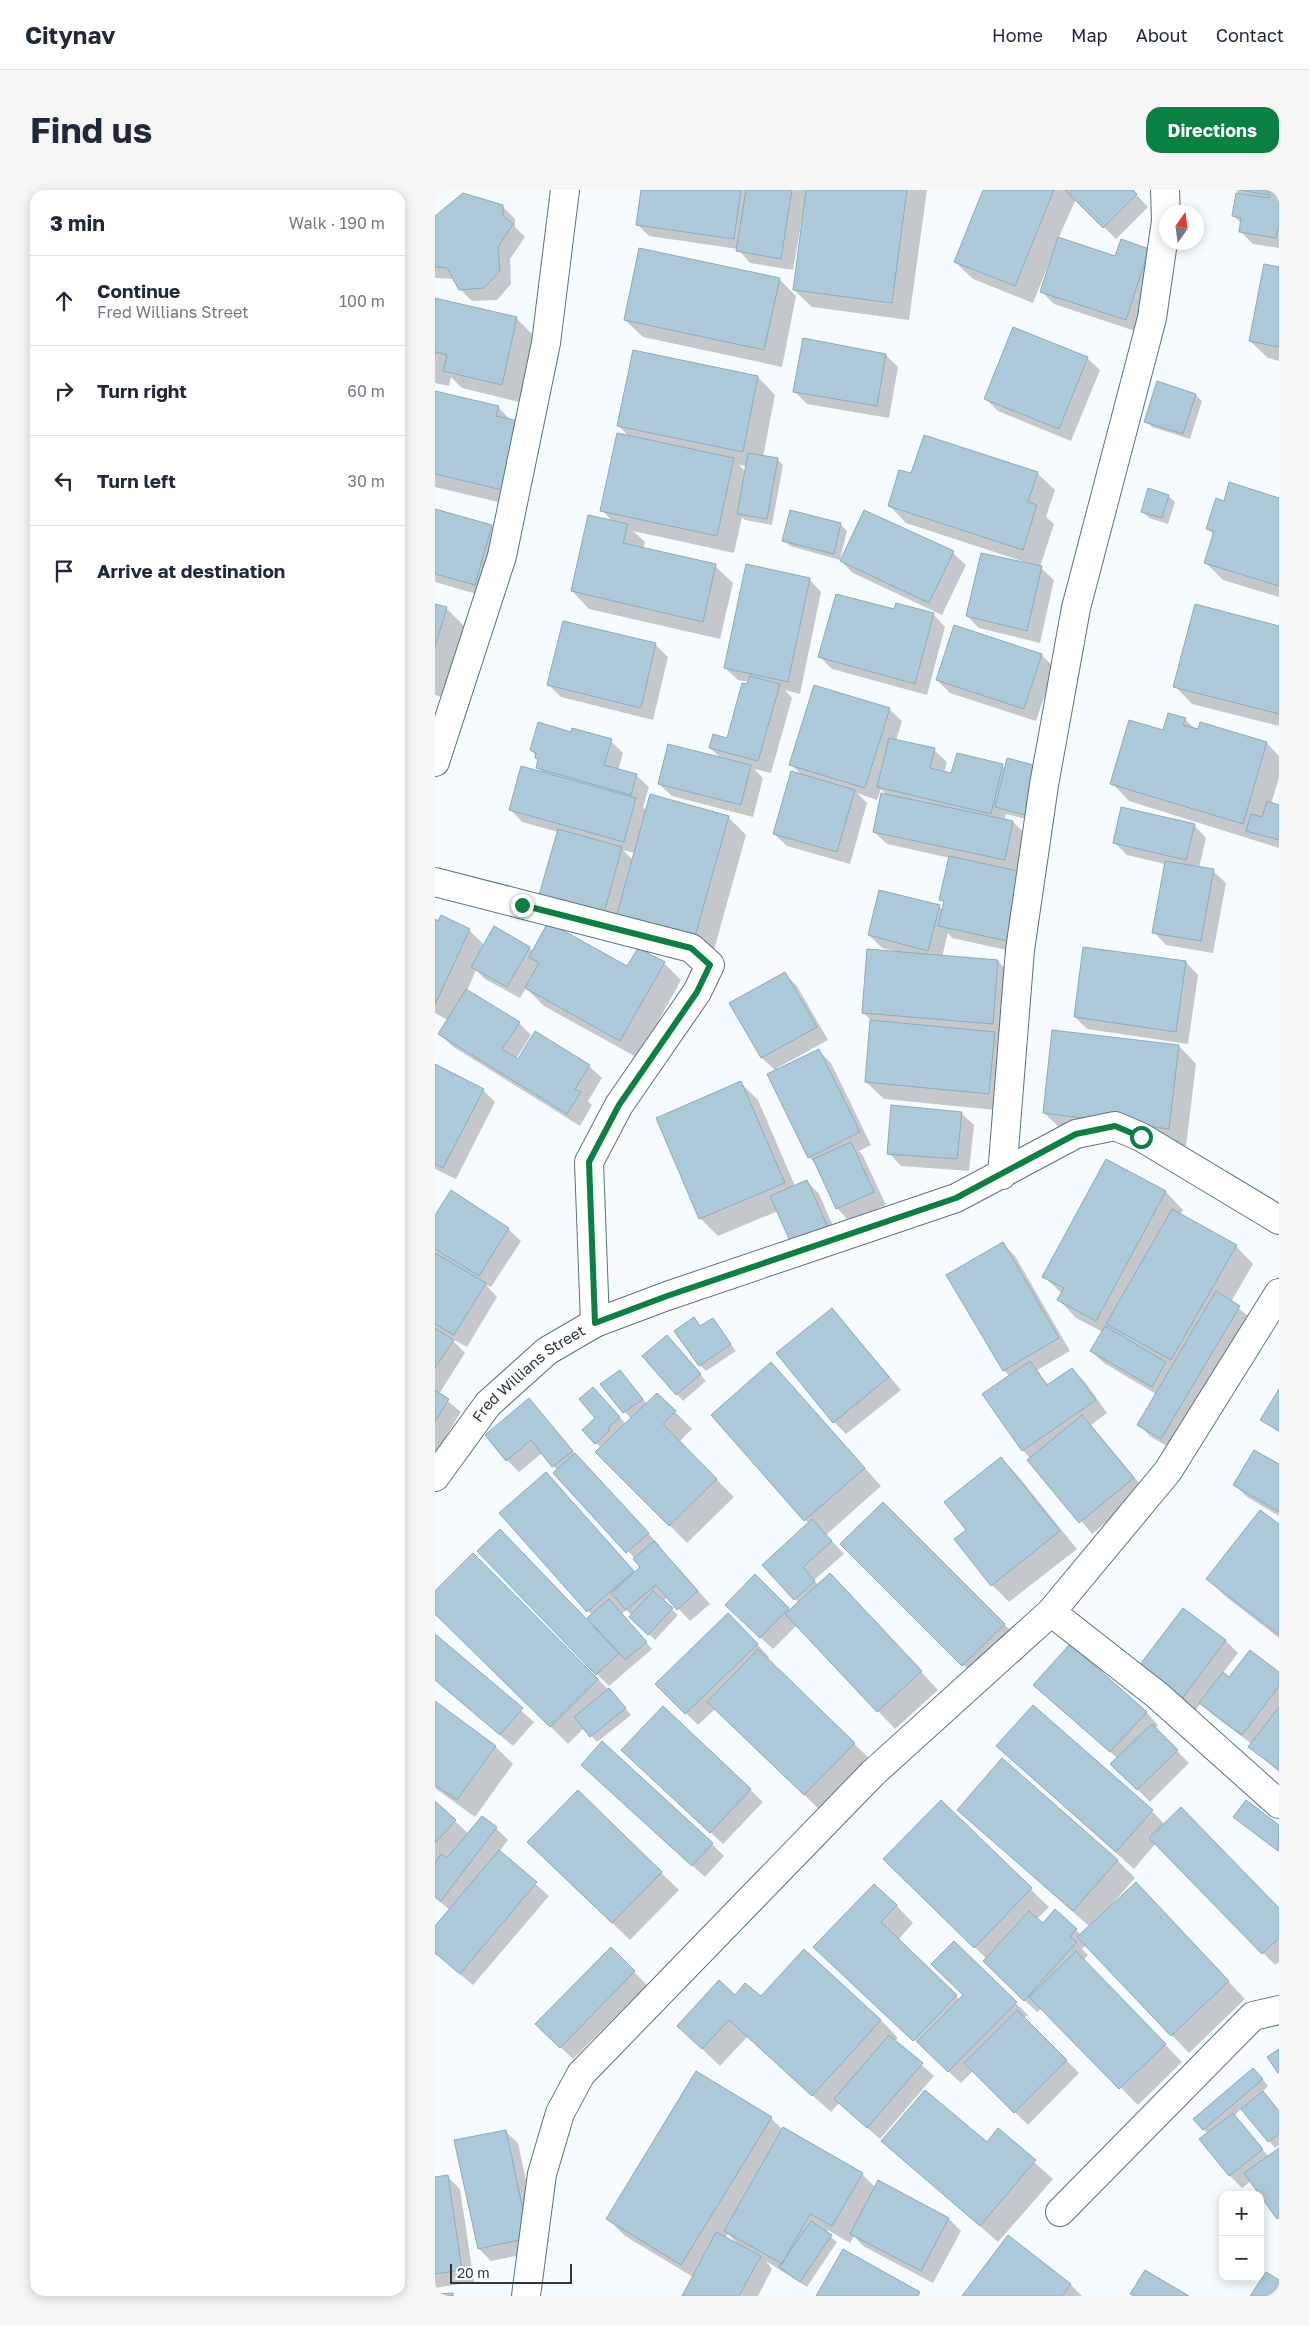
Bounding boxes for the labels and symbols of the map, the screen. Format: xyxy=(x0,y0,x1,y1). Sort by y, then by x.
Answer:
north arrow xyxy=(1159,205,1204,250)
route end xyxy=(511,894,534,917)
route start xyxy=(1130,1126,1153,1149)
street label: Fred Willians Street xyxy=(468,1321,588,1425)
scale bar xyxy=(450,2261,573,2284)

